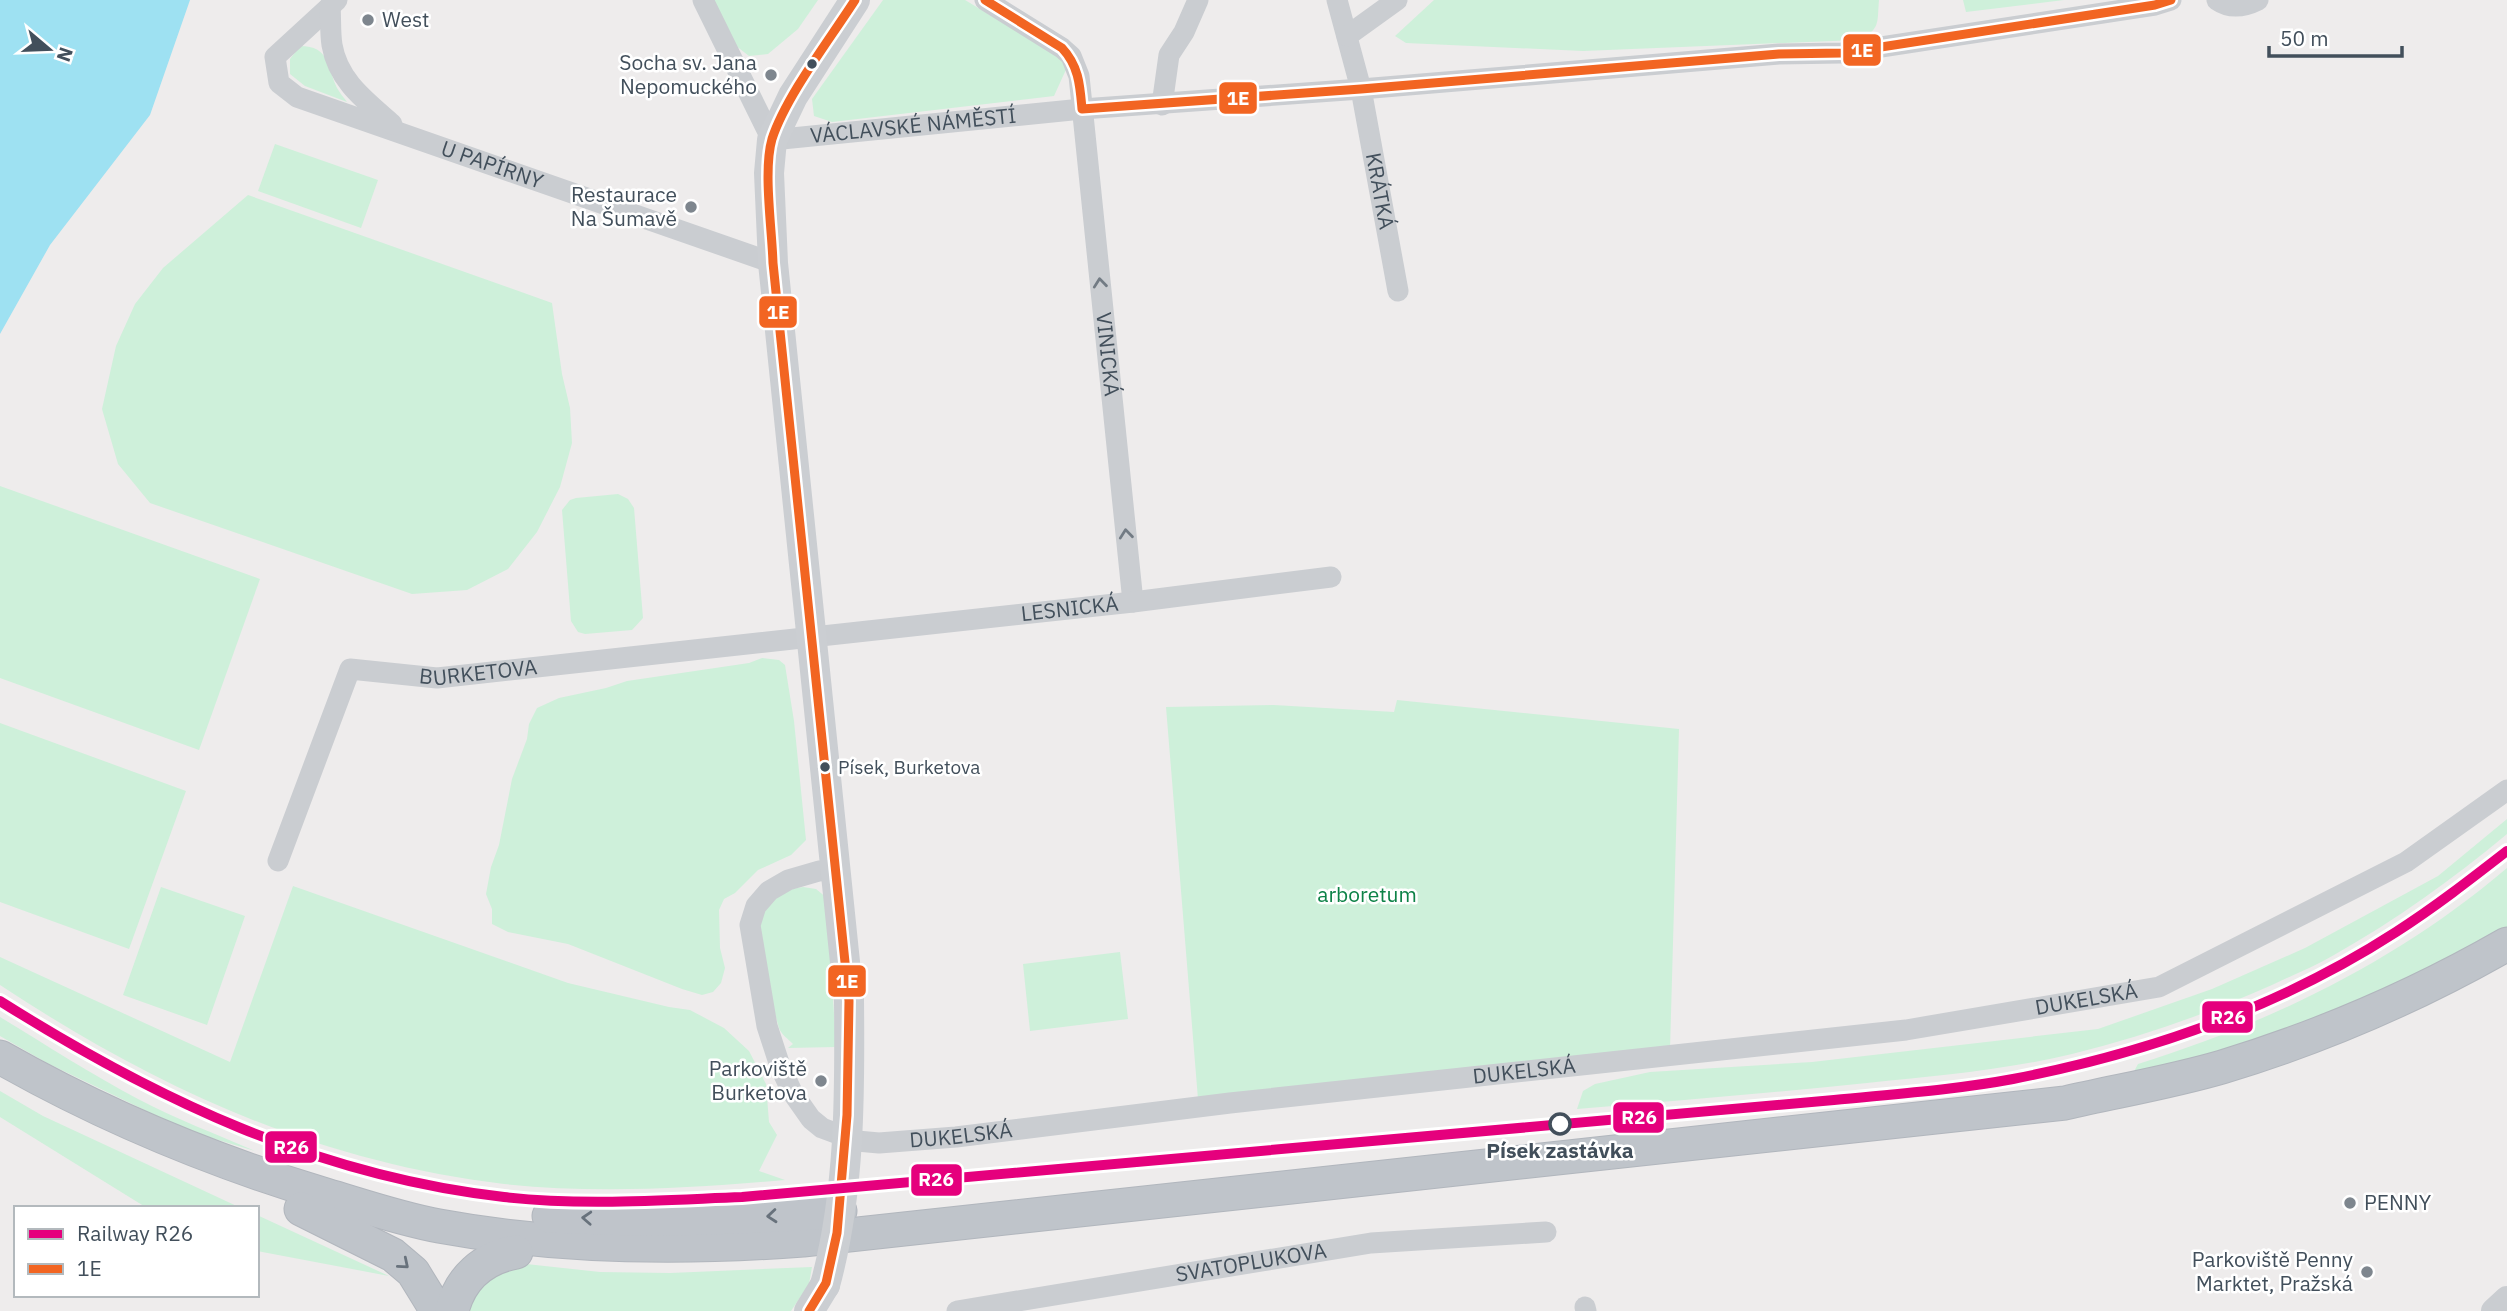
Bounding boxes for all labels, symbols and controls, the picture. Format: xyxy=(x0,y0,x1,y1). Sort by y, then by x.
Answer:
place label: West xyxy=(382,5,429,33)
marker: West xyxy=(360,12,376,28)
north arrow xyxy=(14,14,84,84)
scale bar xyxy=(2269,14,2402,58)
text: 50 m xyxy=(2280,24,2329,52)
line badge: 1E xyxy=(1842,33,1882,67)
text: 1E xyxy=(1851,38,1873,62)
text: N xyxy=(51,44,79,65)
place label: Socha sv. Jana Nepomuckého xyxy=(619,48,757,100)
unlabelled marker xyxy=(805,57,819,71)
marker: Socha sv. Jana Nepomuckého xyxy=(763,67,779,83)
line badge: 1E xyxy=(1218,81,1258,115)
text: 1E xyxy=(1227,86,1249,110)
street label: VÁCLAVSKÉ NÁMĚSTÍ xyxy=(809,101,1017,149)
street label: U PAPÍRNY xyxy=(438,133,548,195)
street label: KRÁTKÁ xyxy=(1360,150,1401,232)
place label: Restaurace Na Šumavě xyxy=(571,180,677,232)
marker: Restaurace Na Šumavě xyxy=(683,199,699,215)
one-way arrow xyxy=(1093,277,1108,288)
line badge: 1E xyxy=(758,295,798,329)
text: 1E xyxy=(767,300,789,324)
street label: VINICKÁ xyxy=(1090,311,1127,397)
one-way arrow xyxy=(1119,528,1134,539)
street label: LESNICKÁ xyxy=(1019,589,1120,627)
street label: BURKETOVA xyxy=(418,652,539,691)
place label: Písek, Burketova xyxy=(838,755,980,779)
marker: Písek, Burketova xyxy=(818,760,832,774)
park label: arboretum xyxy=(1317,880,1417,908)
line badge: 1E xyxy=(827,964,867,998)
text: 1E xyxy=(836,969,858,993)
street label: DUKELSKÁ xyxy=(2033,976,2140,1021)
line badge: R26 xyxy=(2201,1000,2254,1034)
text: R26 xyxy=(2210,1005,2246,1029)
street label: DUKELSKÁ xyxy=(1471,1051,1577,1090)
place label: Parkoviště Burketova xyxy=(709,1054,807,1106)
marker: Parkoviště Burketova xyxy=(813,1073,829,1089)
line badge: R26 xyxy=(1612,1101,1665,1134)
text: R26 xyxy=(1621,1105,1657,1129)
marker: Písek zastávka xyxy=(1549,1113,1571,1135)
street label: DUKELSKÁ xyxy=(908,1115,1014,1154)
line badge: R26 xyxy=(264,1130,318,1164)
text: R26 xyxy=(273,1135,309,1159)
place label: Písek zastávka xyxy=(1486,1136,1634,1164)
line badge: R26 xyxy=(910,1163,963,1197)
text: R26 xyxy=(918,1167,954,1191)
place label: PENNY xyxy=(2364,1188,2432,1216)
marker: PENNY xyxy=(2342,1195,2358,1211)
legend xyxy=(14,1206,259,1297)
one-way arrow xyxy=(766,1208,777,1223)
one-way arrow xyxy=(582,1211,593,1226)
text: Railway R26 xyxy=(77,1219,193,1247)
street label: SVATOPLUKOVA xyxy=(1173,1236,1328,1288)
place label: Parkoviště Penny Marktet, Pražská xyxy=(2192,1245,2354,1297)
text: 1E xyxy=(77,1254,102,1282)
one-way arrow xyxy=(396,1256,409,1268)
marker: Parkoviště Penny Marktet, Pražská xyxy=(2359,1264,2375,1280)

